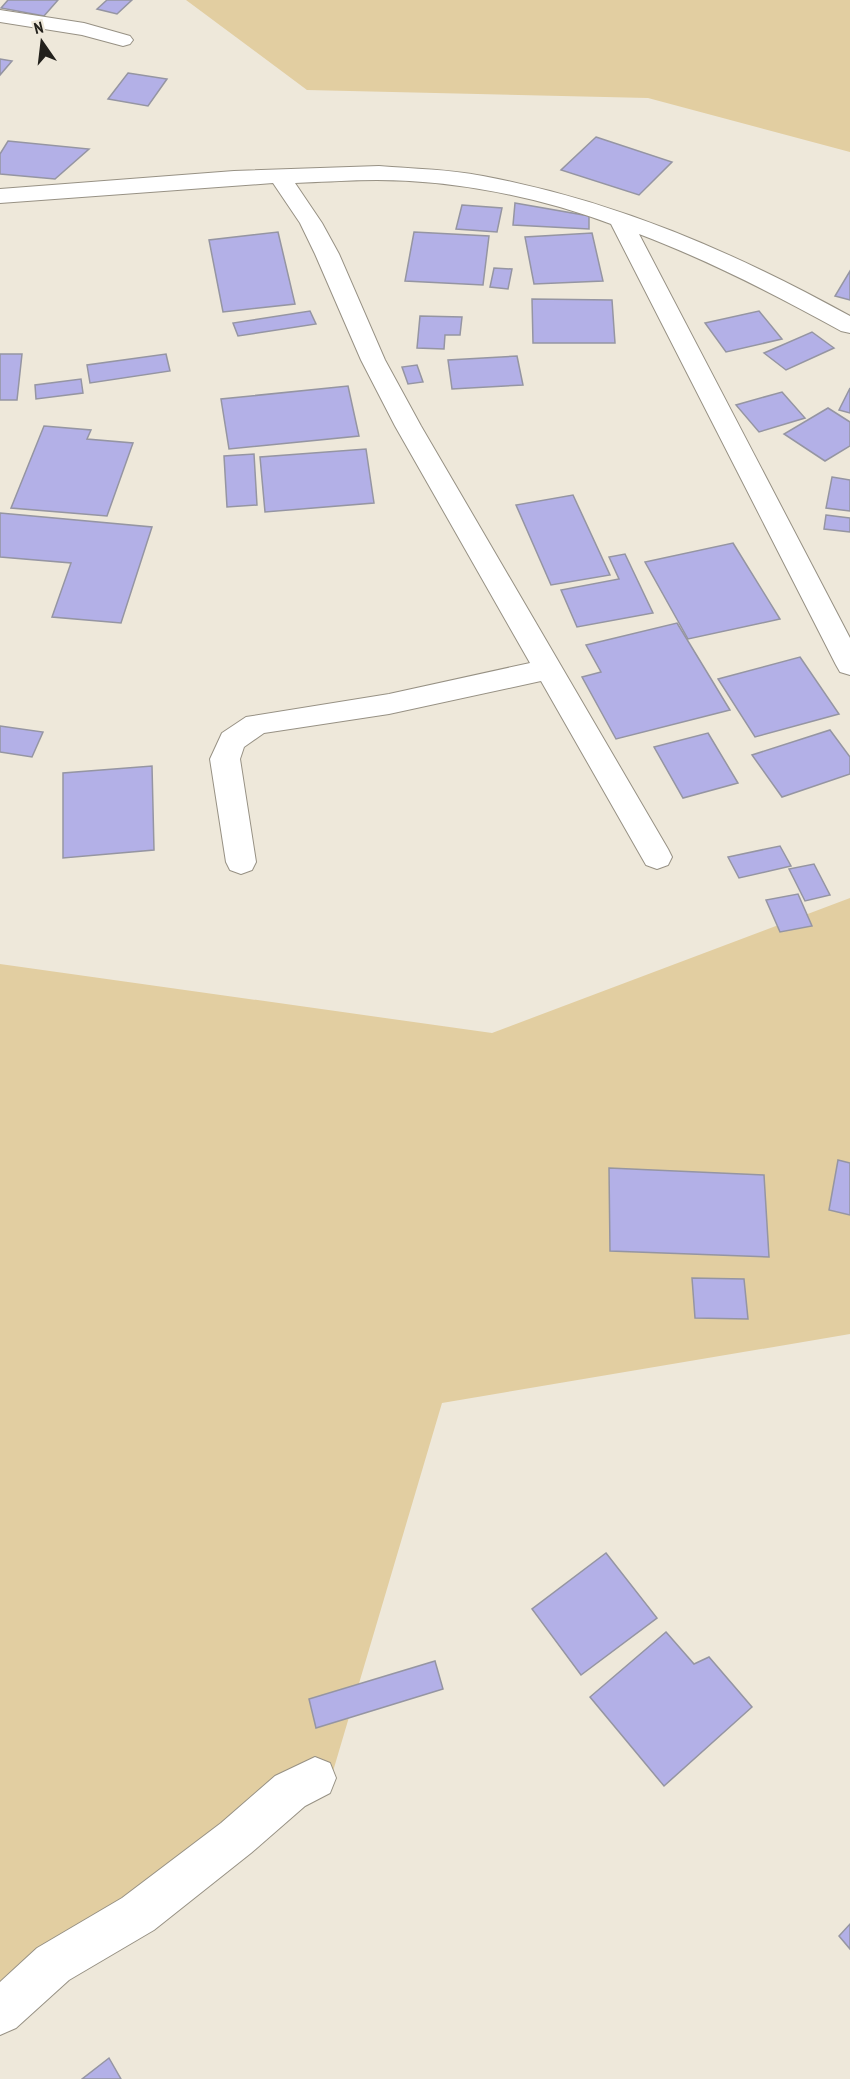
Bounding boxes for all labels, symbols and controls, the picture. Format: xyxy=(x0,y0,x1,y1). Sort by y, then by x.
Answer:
north arrow xyxy=(12,12,72,72)
text: N xyxy=(32,17,45,38)

